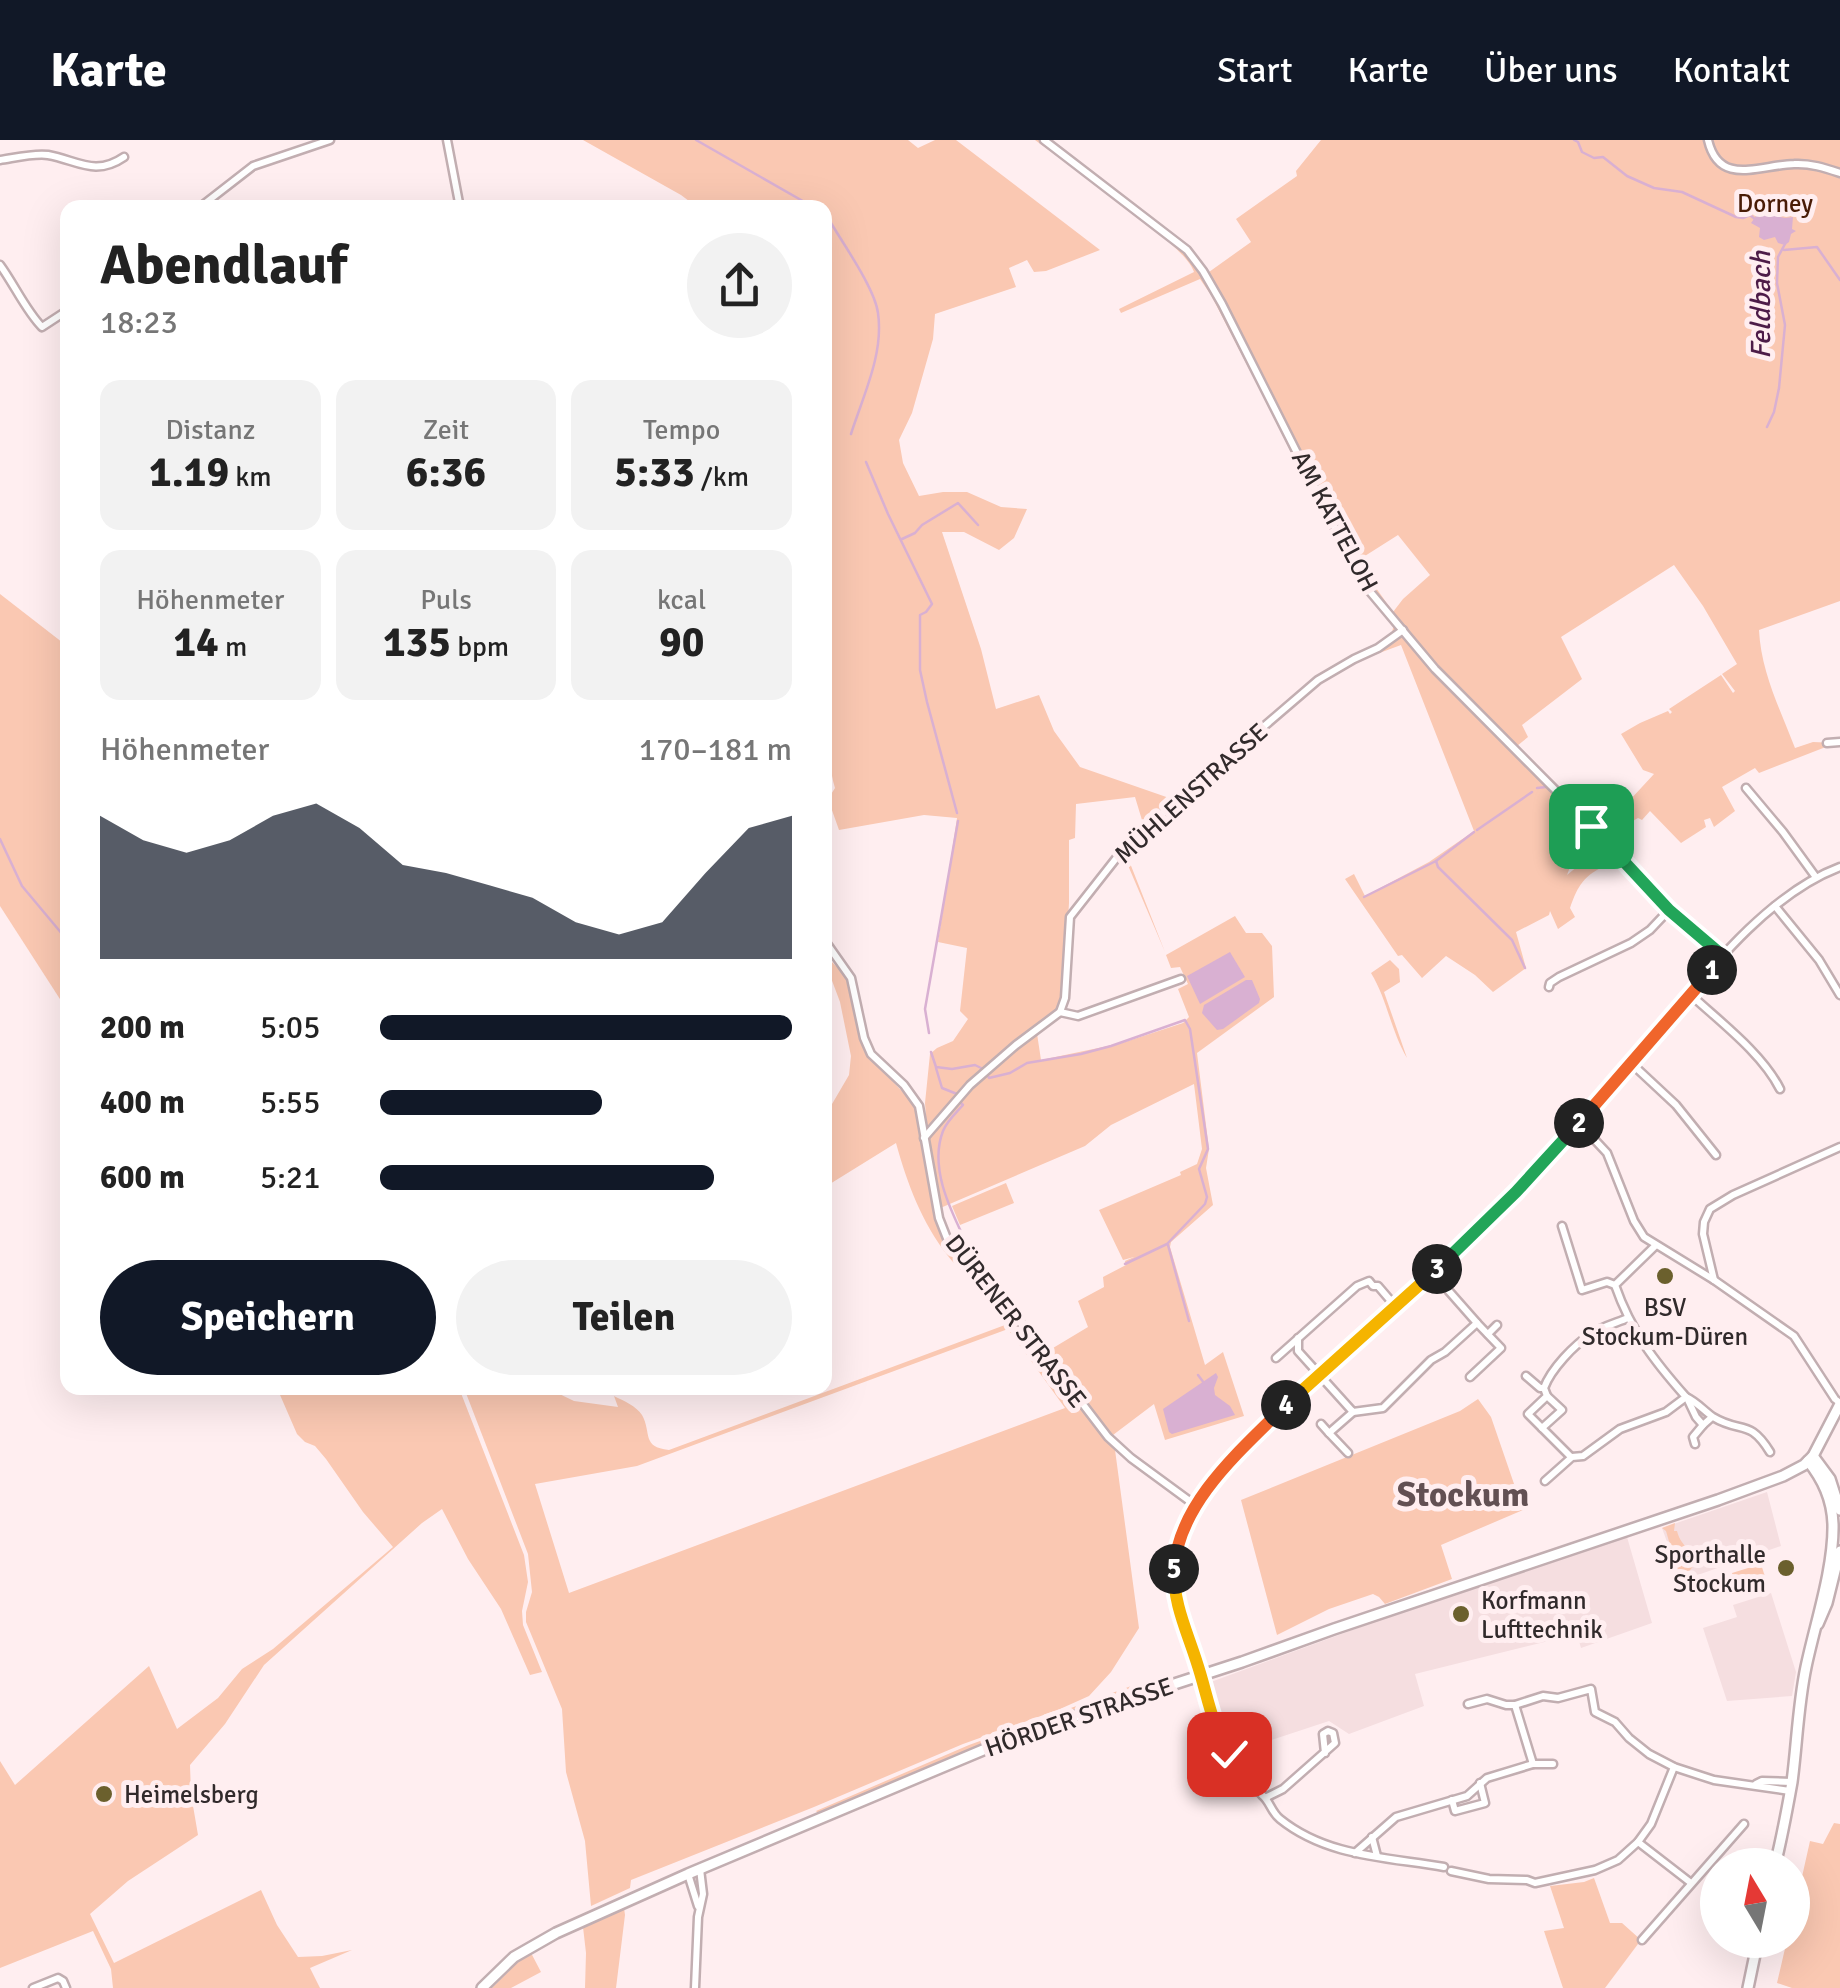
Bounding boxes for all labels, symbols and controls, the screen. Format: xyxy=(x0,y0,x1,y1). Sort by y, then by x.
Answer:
text: Karte xyxy=(50,41,167,100)
text: Start xyxy=(1217,49,1292,92)
text: Karte xyxy=(1347,49,1429,92)
text: Über uns xyxy=(1484,49,1618,92)
text: Kontakt xyxy=(1673,49,1790,92)
park label: Dorney xyxy=(1737,188,1813,219)
text: Abendlauf xyxy=(100,231,347,299)
button: share xyxy=(687,233,792,338)
water label: Feldbach xyxy=(1744,250,1778,359)
text: 18:23 xyxy=(100,303,178,342)
text: Distanz xyxy=(165,413,255,447)
text: Zeit xyxy=(423,413,469,447)
text: Tempo xyxy=(643,413,720,447)
street label: AM KATTELOH xyxy=(1285,445,1385,597)
text: 1.19 xyxy=(149,447,229,498)
text: 6:36 xyxy=(406,447,486,498)
text: 5:33 xyxy=(614,447,695,498)
text: km xyxy=(229,460,272,494)
text: /km xyxy=(695,460,749,494)
text: Höhenmeter xyxy=(136,583,284,617)
text: Puls xyxy=(420,583,472,617)
text: kcal xyxy=(657,583,706,617)
text: 14 xyxy=(173,617,219,668)
text: 135 xyxy=(383,617,451,668)
text: 90 xyxy=(659,617,704,668)
text: m xyxy=(219,630,247,664)
text: bpm xyxy=(451,630,509,664)
street label: MÜHLENSTRASSE xyxy=(1108,716,1274,870)
text: Höhenmeter xyxy=(100,730,269,769)
text: 170–181 m xyxy=(639,730,792,769)
pin xyxy=(1549,784,1634,869)
icon: arrive xyxy=(1564,799,1619,854)
pin: 1 xyxy=(1687,945,1737,995)
text: 1 xyxy=(1704,953,1720,987)
text: 200 m xyxy=(100,1008,185,1047)
text: 5:05 xyxy=(260,1008,320,1047)
text: 400 m xyxy=(100,1083,185,1122)
text: 5:55 xyxy=(260,1083,320,1122)
pin: 2 xyxy=(1554,1098,1604,1148)
text: 2 xyxy=(1571,1106,1587,1140)
text: 600 m xyxy=(100,1158,185,1197)
text: 5:21 xyxy=(260,1158,320,1197)
street label: DÜRENER STRASSE xyxy=(939,1228,1093,1414)
pin: 3 xyxy=(1412,1244,1462,1294)
text: 3 xyxy=(1429,1252,1445,1286)
button: Speichern xyxy=(100,1260,436,1375)
button: Teilen xyxy=(456,1260,792,1375)
marker: BSV Stockum-Düren xyxy=(1654,1265,1676,1287)
place label: BSV Stockum-Düren xyxy=(1582,1292,1748,1352)
pin: 4 xyxy=(1261,1380,1311,1430)
text: 4 xyxy=(1278,1388,1294,1422)
district label: Stockum xyxy=(1397,1473,1529,1516)
place label: Sporthalle Stockum xyxy=(1654,1539,1766,1599)
pin: 5 xyxy=(1149,1544,1199,1594)
text: 5 xyxy=(1166,1552,1182,1586)
marker: Sporthalle Stockum xyxy=(1775,1557,1797,1579)
place label: Korfmann Lufttechnik xyxy=(1481,1585,1603,1645)
marker: Korfmann Lufttechnik xyxy=(1450,1603,1472,1625)
street label: HÖRDER STRASSE xyxy=(981,1670,1177,1764)
pin xyxy=(1187,1712,1272,1797)
icon: check xyxy=(1202,1727,1257,1782)
place label: Heimelsberg xyxy=(124,1779,259,1810)
marker: Heimelsberg xyxy=(93,1783,115,1805)
north arrow xyxy=(1700,1848,1810,1958)
map controls xyxy=(1700,1848,1810,1958)

